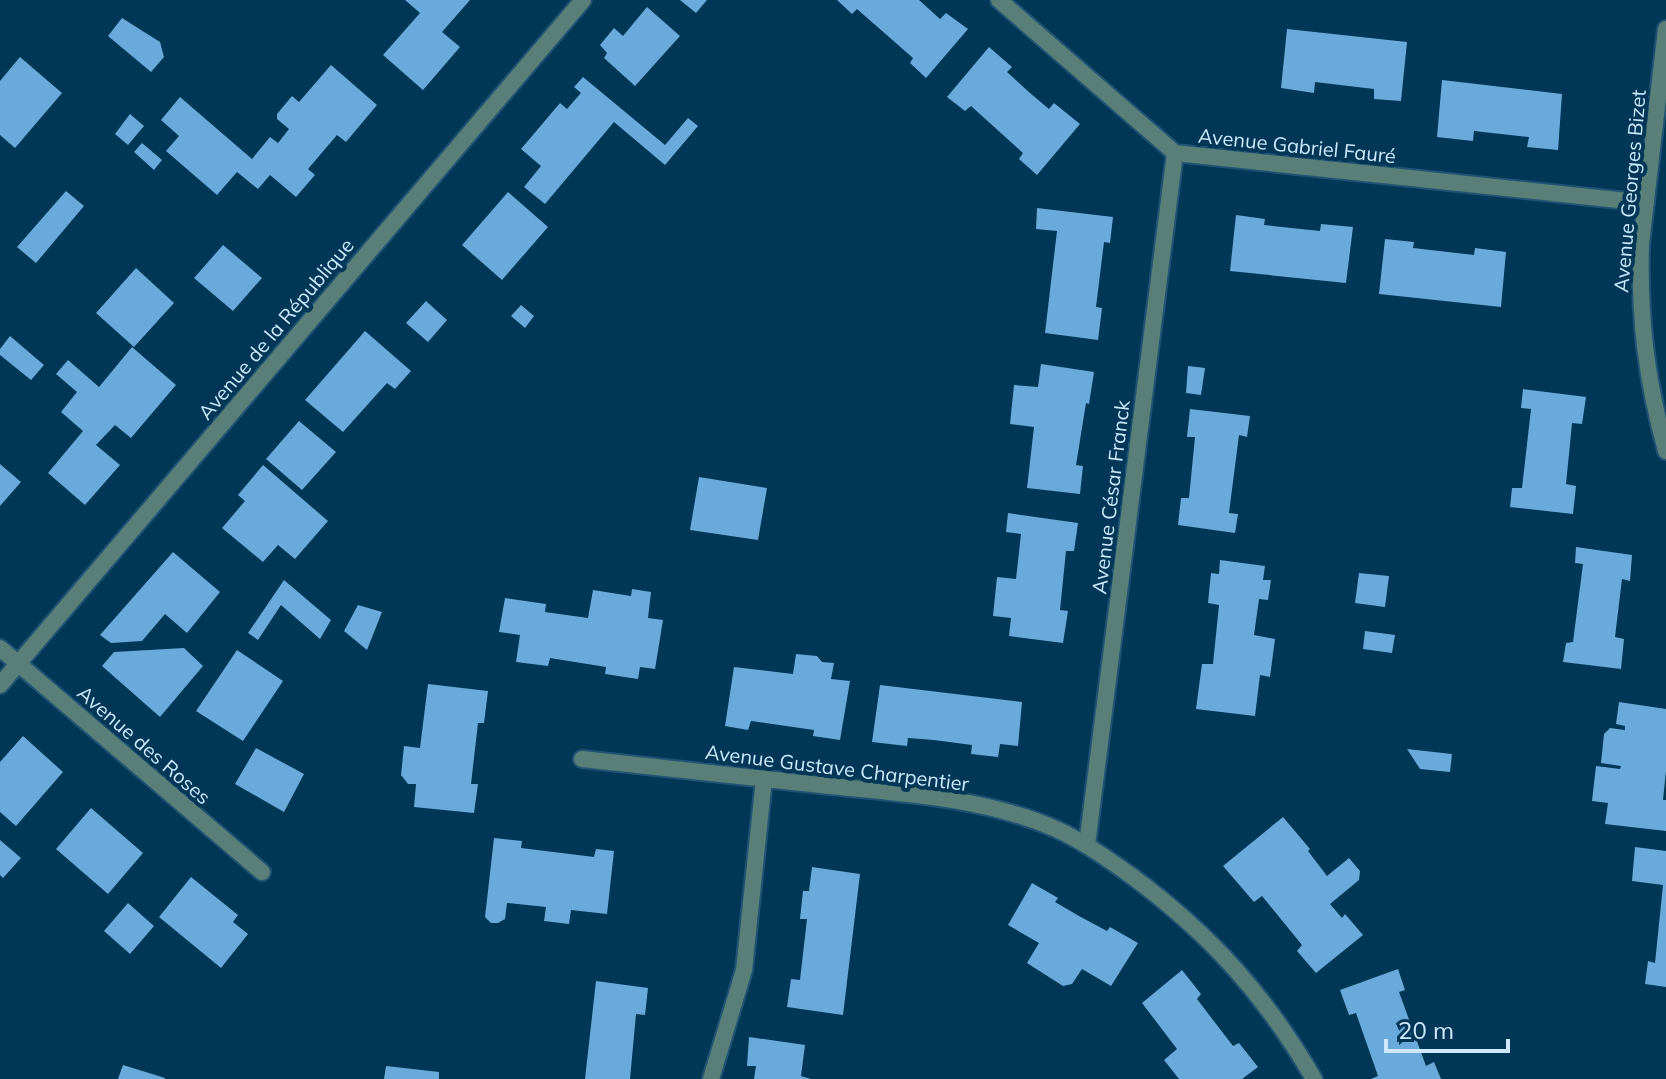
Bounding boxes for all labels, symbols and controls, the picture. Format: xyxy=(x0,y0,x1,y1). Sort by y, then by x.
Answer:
street label: Avenue Georges Bizet xyxy=(1608,89,1651,293)
street label: Avenue Gabriel Fauré xyxy=(1197,123,1397,168)
street label: Avenue de la République xyxy=(192,233,359,424)
street label: Avenue César Franck xyxy=(1086,398,1135,595)
street label: Avenue des Roses xyxy=(72,680,216,809)
street label: Avenue Gustave Charpentier xyxy=(704,739,971,796)
scale bar xyxy=(1386,1003,1508,1053)
text: 20 m xyxy=(1398,1015,1454,1045)

